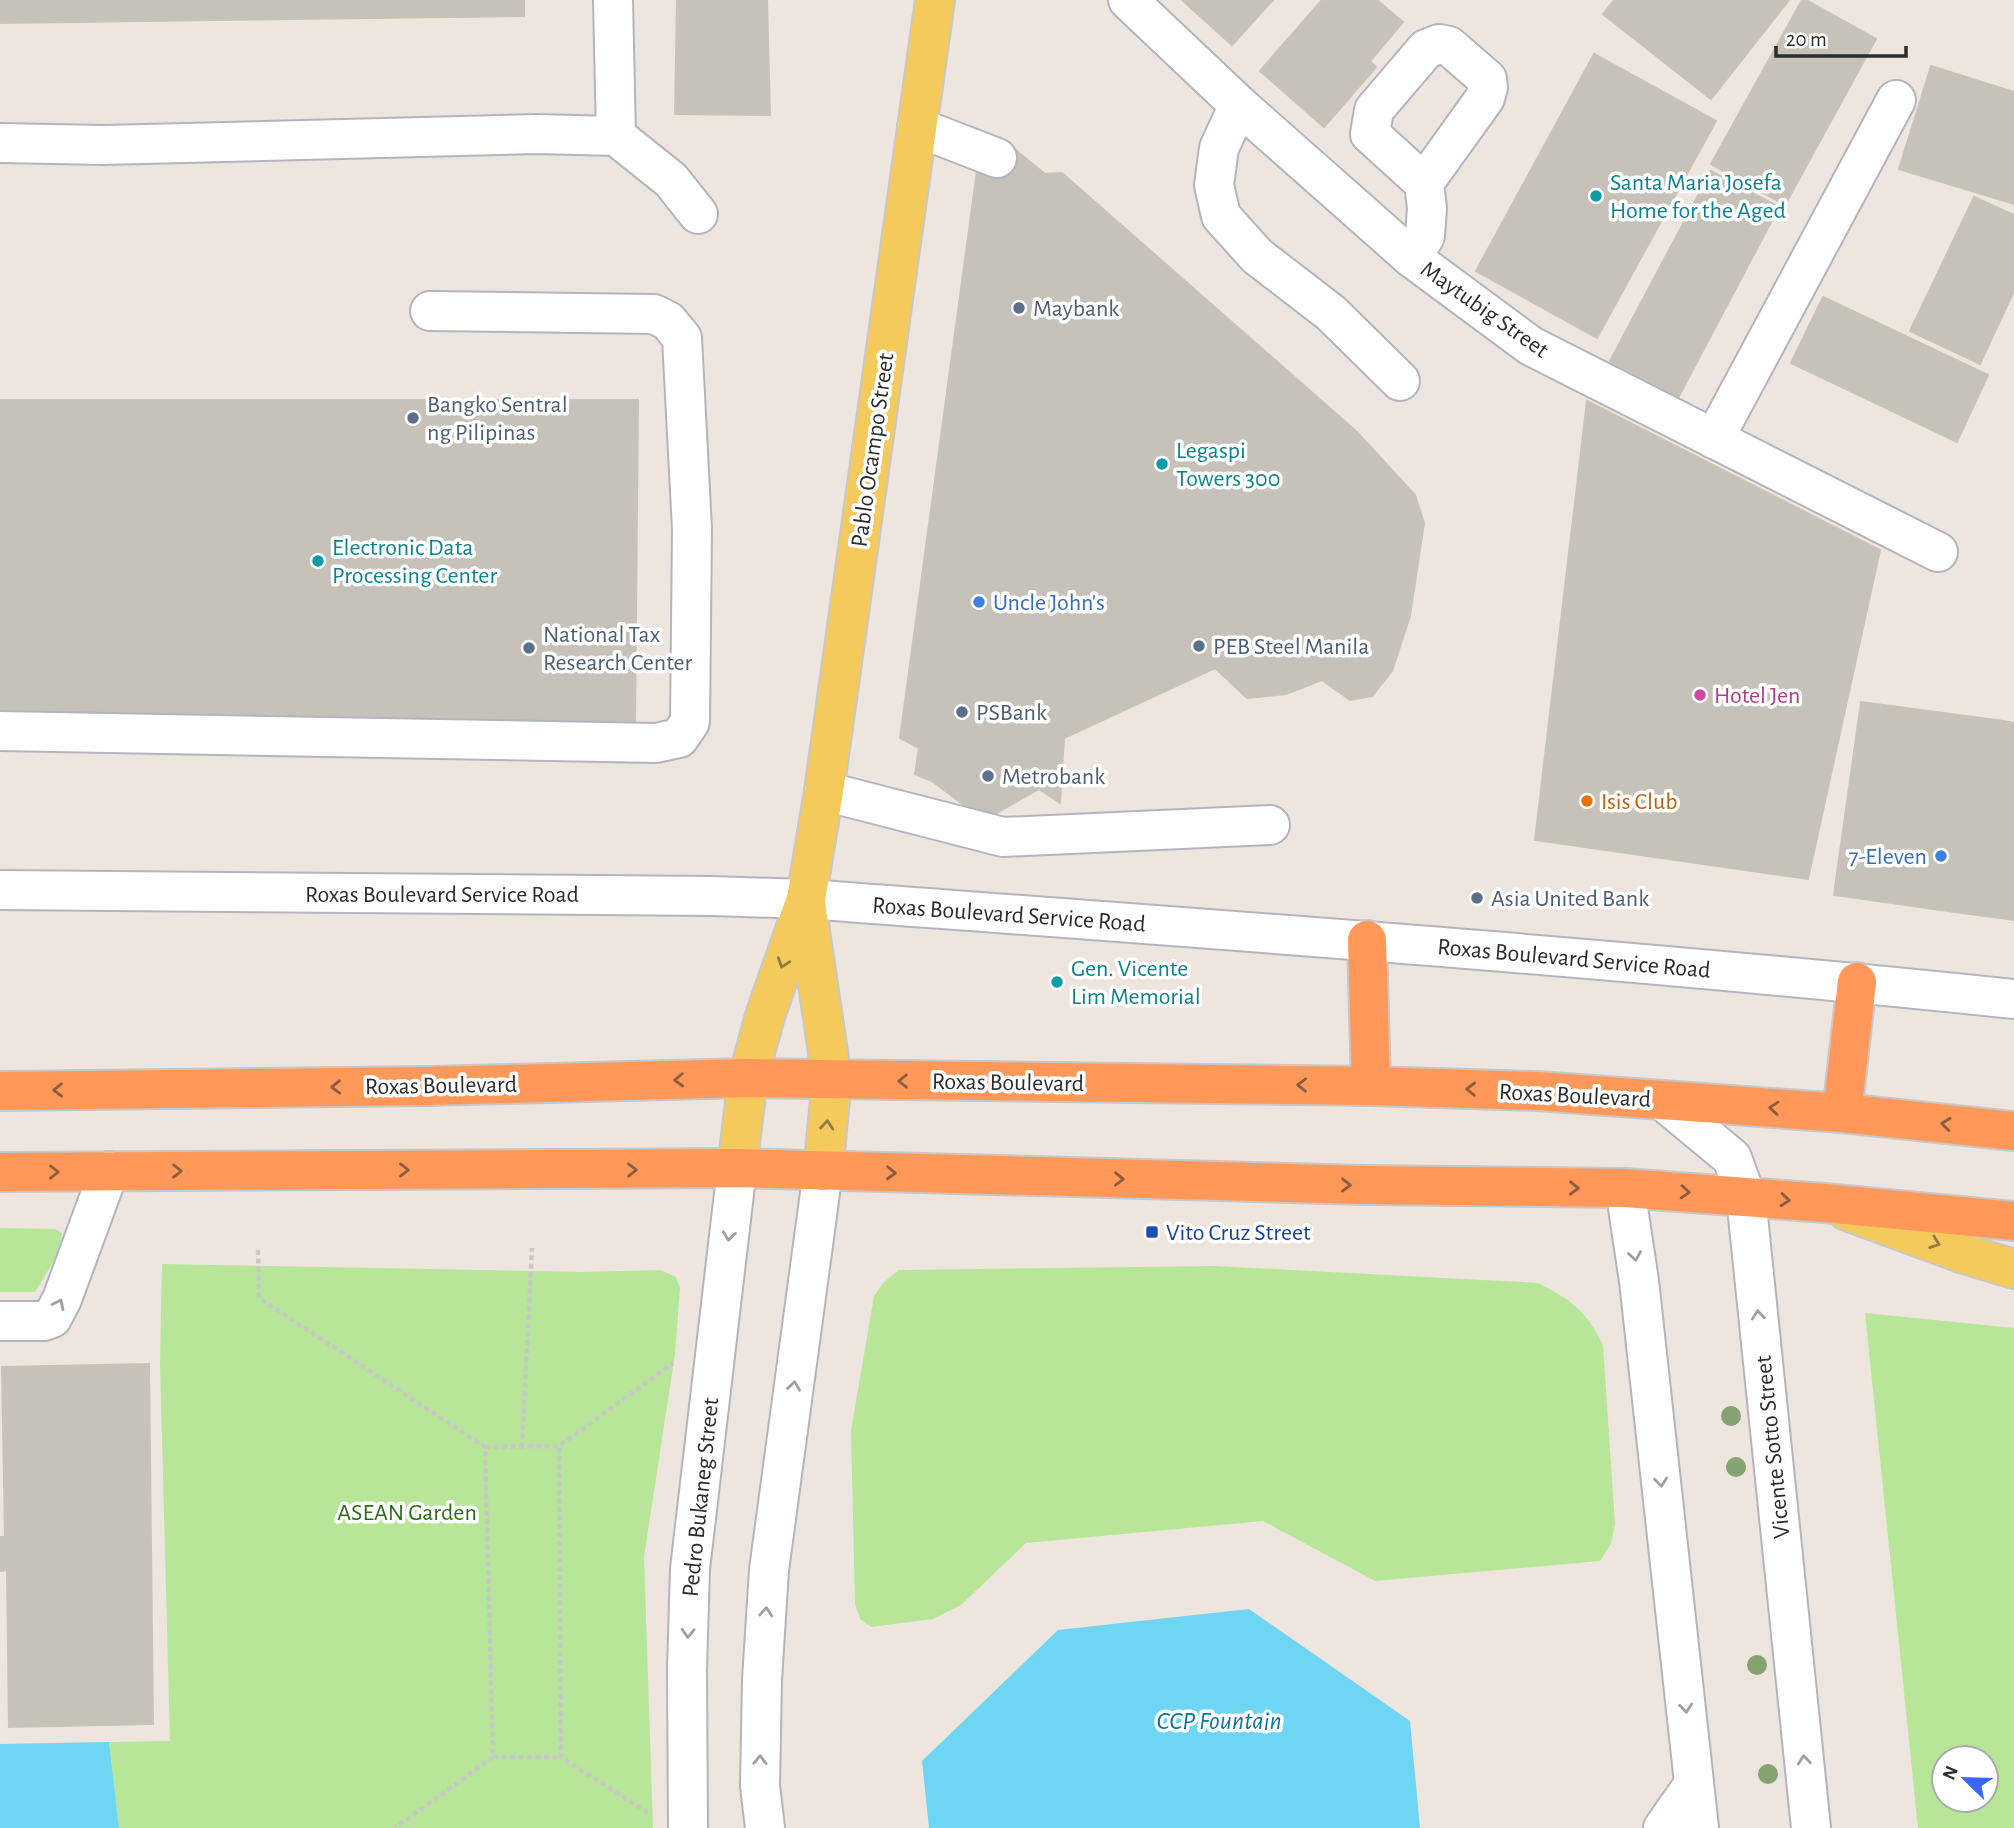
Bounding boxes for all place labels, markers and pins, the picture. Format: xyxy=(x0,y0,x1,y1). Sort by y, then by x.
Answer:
place label: Santa Maria Josefa Home for the Aged xyxy=(1610,171,1786,223)
marker: Santa Maria Josefa Home for the Aged xyxy=(1588,188,1604,204)
place label: Maybank xyxy=(1033,297,1119,321)
marker: Maybank xyxy=(1011,300,1027,316)
place label: Bangko Sentral ng Pilipinas xyxy=(427,393,568,445)
marker: Bangko Sentral ng Pilipinas xyxy=(405,410,421,426)
place label: Legaspi Towers 300 xyxy=(1176,439,1280,491)
marker: Legaspi Towers 300 xyxy=(1154,456,1170,472)
place label: Electronic Data Processing Center xyxy=(332,536,497,588)
marker: Electronic Data Processing Center xyxy=(310,553,326,569)
place label: Uncle John's xyxy=(993,591,1105,615)
marker: Uncle John's xyxy=(971,594,987,610)
place label: National Tax Research Center xyxy=(543,623,693,675)
place label: PEB Steel Manila xyxy=(1213,635,1369,659)
marker: PEB Steel Manila xyxy=(1191,638,1207,654)
marker: National Tax Research Center xyxy=(521,640,537,656)
place label: Hotel Jen xyxy=(1714,684,1800,708)
marker: Hotel Jen xyxy=(1692,687,1708,703)
place label: PSBank xyxy=(976,701,1047,725)
marker: PSBank xyxy=(954,704,970,720)
place label: Metrobank xyxy=(1002,765,1105,789)
marker: Metrobank xyxy=(980,768,996,784)
place label: Isis Club xyxy=(1601,790,1677,814)
marker: Isis Club xyxy=(1579,793,1595,809)
place label: 7-Eleven xyxy=(1849,845,1927,869)
marker: 7-Eleven xyxy=(1933,848,1949,864)
place label: Asia United Bank xyxy=(1491,887,1649,911)
marker: Asia United Bank xyxy=(1469,890,1485,906)
place label: Gen. Vicente Lim Memorial xyxy=(1071,957,1201,1009)
marker: Gen. Vicente Lim Memorial xyxy=(1049,974,1065,990)
place label: Vito Cruz Street xyxy=(1166,1221,1311,1245)
marker: Vito Cruz Street xyxy=(1144,1224,1160,1240)

